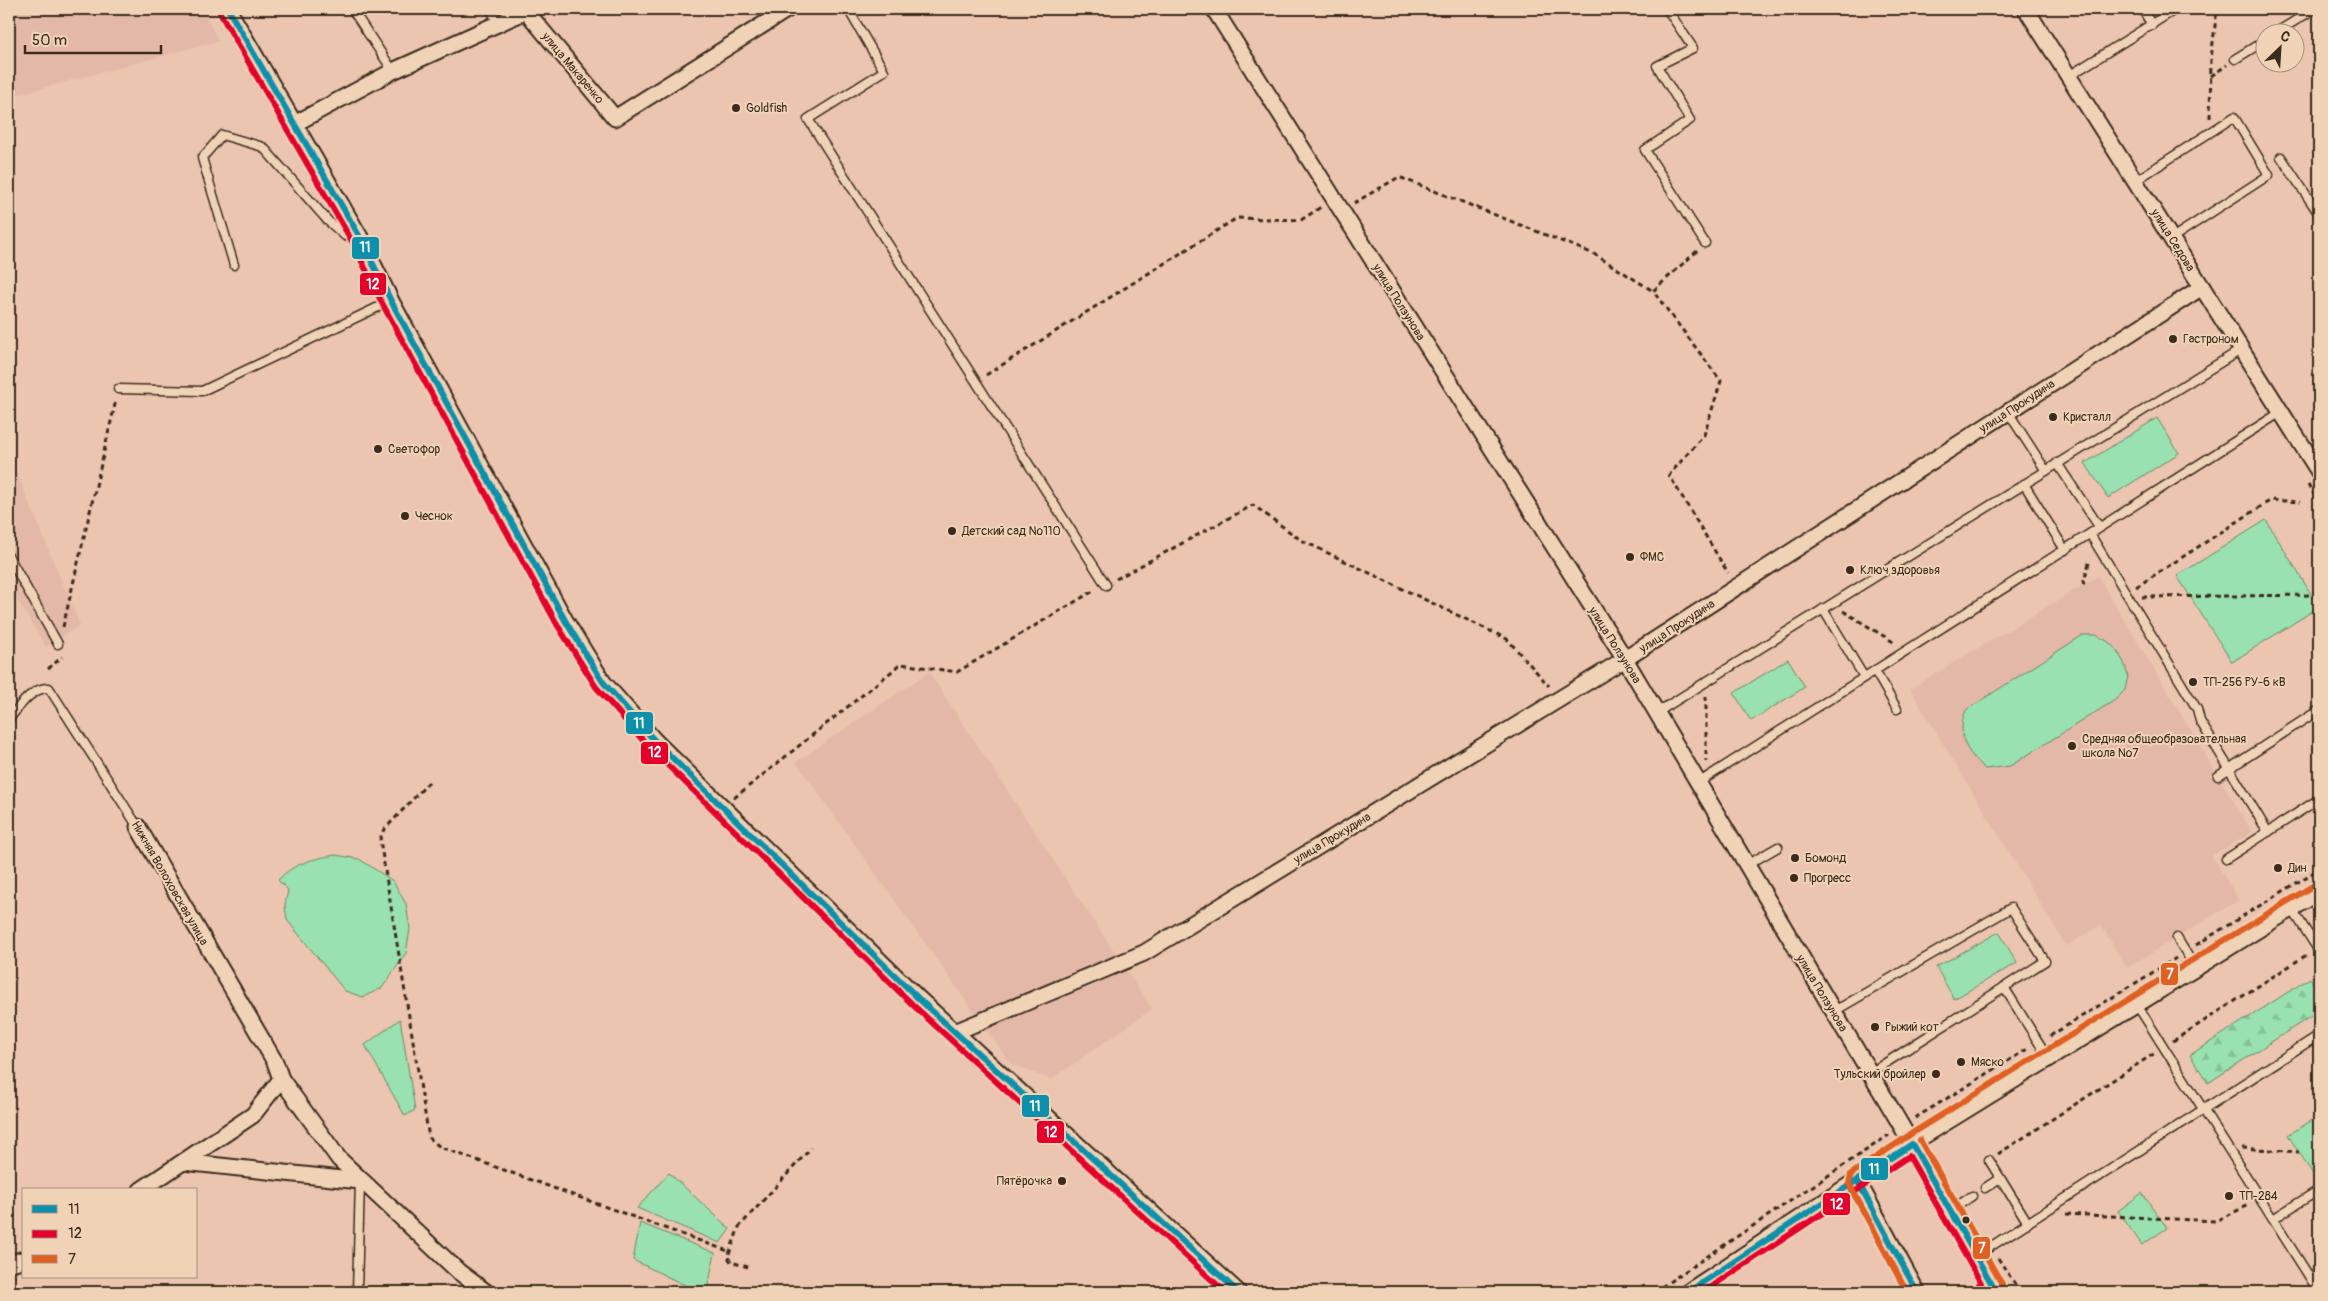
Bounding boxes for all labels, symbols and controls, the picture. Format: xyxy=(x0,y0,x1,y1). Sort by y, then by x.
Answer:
scale bar xyxy=(25,22,161,54)
north arrow xyxy=(2256,22,2306,72)
text: С xyxy=(2278,27,2293,46)
street label: улица Макаренко xyxy=(538,29,607,108)
text: 50 m xyxy=(32,31,67,50)
place label: Goldfish xyxy=(746,101,788,116)
marker: Goldfish xyxy=(730,102,742,114)
street label: улица Седова xyxy=(2147,205,2198,275)
line badge: 11 xyxy=(351,236,380,260)
text: 11 xyxy=(360,239,370,256)
street label: улица Ползунова xyxy=(1369,260,1428,344)
line badge: 12 xyxy=(359,272,387,296)
text: 12 xyxy=(366,276,380,293)
place label: Гастроном xyxy=(2183,332,2239,347)
marker: Гастроном xyxy=(2167,333,2179,345)
street label: улица Прокудина xyxy=(1976,376,2058,437)
place label: Кристалл xyxy=(2063,410,2111,425)
marker: Кристалл xyxy=(2047,411,2059,423)
place label: Светофор xyxy=(388,442,441,457)
marker: Светофор xyxy=(372,443,384,455)
place label: Чеснок xyxy=(415,509,453,524)
marker: Чеснок xyxy=(399,510,411,522)
place label: Детский сад №110 xyxy=(961,524,1061,539)
marker: Детский сад №110 xyxy=(946,525,958,537)
place label: ФМС xyxy=(1640,550,1664,565)
marker: ФМС xyxy=(1624,551,1636,563)
place label: Ключ здоровья xyxy=(1860,563,1940,578)
marker: Ключ здоровья xyxy=(1844,564,1856,576)
street label: улица Прокудина xyxy=(1636,596,1718,657)
street label: улица Ползунова xyxy=(1585,603,1644,687)
place label: ТП-256 РУ-6 кВ xyxy=(2203,675,2286,690)
marker: ТП-256 РУ-6 кВ xyxy=(2187,676,2199,688)
line badge: 11 xyxy=(625,711,654,735)
text: 11 xyxy=(634,715,644,732)
place label: Средняя общеобразовательная школа №7 xyxy=(2082,732,2247,761)
marker: Средняя общеобразовательная школа №7 xyxy=(2066,740,2078,752)
line badge: 12 xyxy=(640,741,669,765)
text: 12 xyxy=(648,744,662,761)
street label: улица Прокудина xyxy=(1290,809,1374,868)
street label: Нижняя Волоховская улица xyxy=(128,819,211,948)
place label: Бомонд xyxy=(1805,851,1847,866)
marker: Бомонд xyxy=(1789,852,1801,864)
place label: Дин xyxy=(2287,861,2307,876)
marker: Дин xyxy=(2272,862,2284,874)
place label: Прогресс xyxy=(1804,871,1851,886)
marker: Прогресс xyxy=(1788,872,1800,884)
street label: улица Ползунова xyxy=(1792,951,1851,1035)
line badge: 7 xyxy=(2160,962,2179,986)
text: 7 xyxy=(2166,966,2174,983)
place label: Рыжий кот xyxy=(1885,1020,1939,1035)
marker: Рыжий кот xyxy=(1869,1021,1881,1033)
place label: Мяско xyxy=(1971,1055,2005,1070)
marker: Мяско xyxy=(1955,1056,1967,1068)
place label: Тульский бройлер xyxy=(1834,1067,1926,1082)
marker: Тульский бройлер xyxy=(1930,1068,1942,1080)
line badge: 11 xyxy=(1021,1094,1050,1118)
text: 11 xyxy=(1030,1098,1040,1115)
line badge: 12 xyxy=(1036,1120,1065,1144)
text: 12 xyxy=(1044,1124,1058,1141)
line badge: 11 xyxy=(1860,1157,1889,1181)
text: 11 xyxy=(1869,1161,1879,1178)
place label: Пятёрочка xyxy=(997,1174,1052,1189)
marker: Пятёрочка xyxy=(1056,1175,1068,1187)
legend xyxy=(22,1188,198,1278)
place label: ТП-284 xyxy=(2239,1189,2278,1204)
marker: ТП-284 xyxy=(2223,1190,2235,1202)
line badge: 12 xyxy=(1822,1192,1851,1216)
text: 12 xyxy=(1830,1196,1844,1213)
text: 11 xyxy=(68,1200,80,1219)
unlabelled marker xyxy=(1961,1215,1971,1225)
text: 12 xyxy=(68,1224,82,1243)
line badge: 7 xyxy=(1972,1236,1991,1260)
text: 7 xyxy=(1978,1240,1986,1257)
text: 7 xyxy=(68,1250,76,1269)

